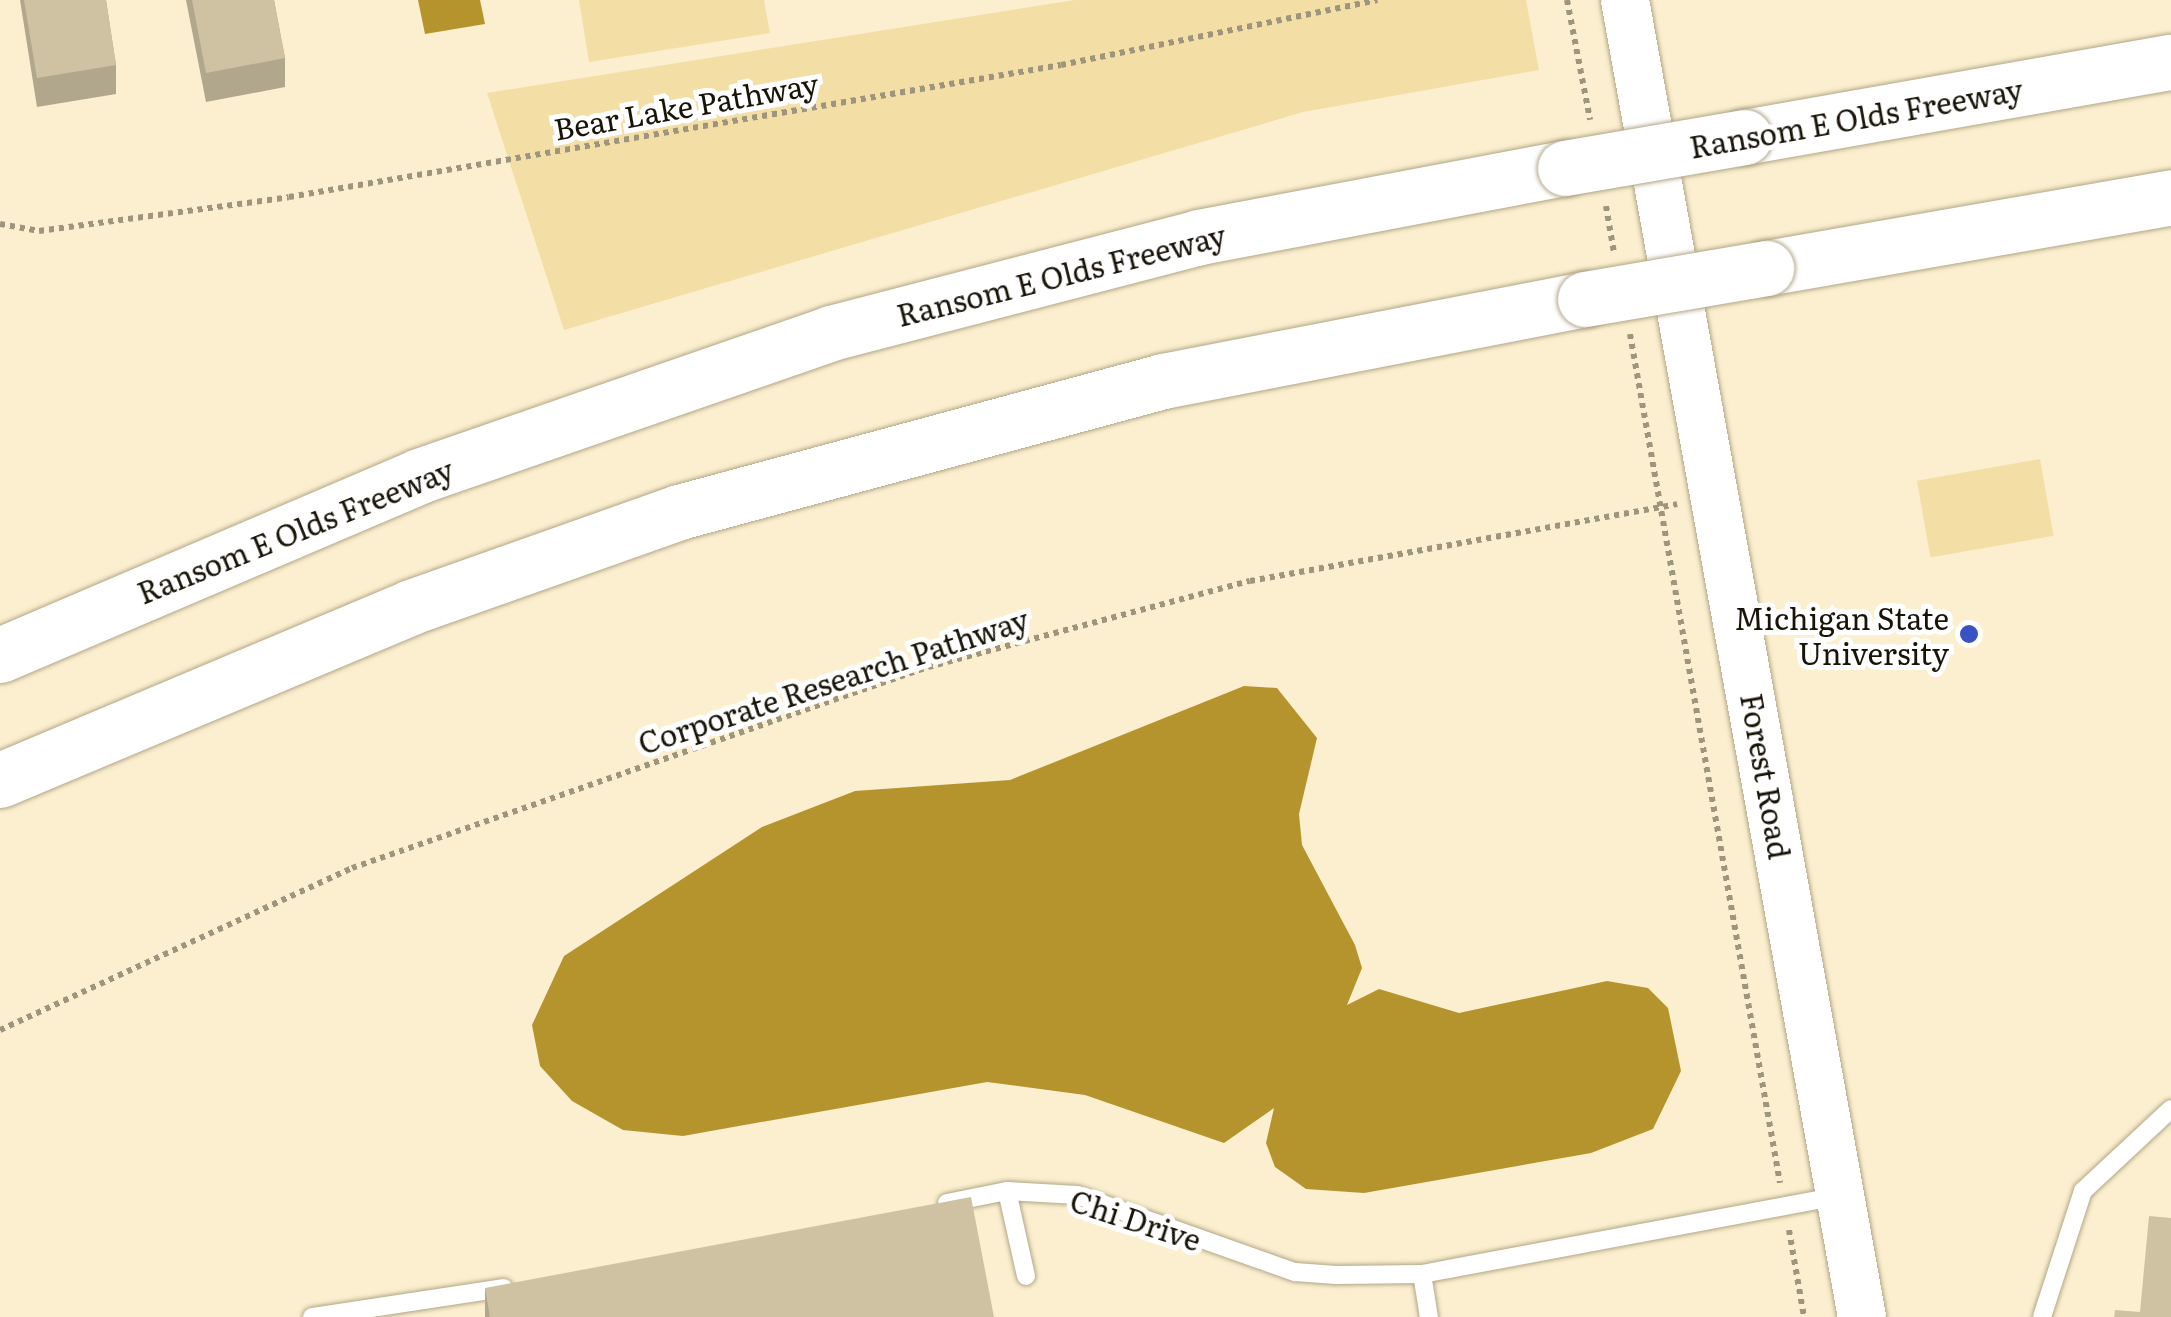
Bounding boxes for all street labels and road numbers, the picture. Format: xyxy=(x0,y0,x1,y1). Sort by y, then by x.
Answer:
street label: Bear Lake Pathway xyxy=(551,64,821,146)
street label: Ransom E Olds Freeway xyxy=(1687,70,2025,164)
street label: Ransom E Olds Freeway xyxy=(893,216,1229,332)
street label: Ransom E Olds Freeway xyxy=(132,450,458,610)
street label: Corporate Research Pathway xyxy=(633,600,1033,760)
street label: Forest Road xyxy=(1735,690,1799,862)
street label: Chi Drive xyxy=(1066,1181,1206,1257)

